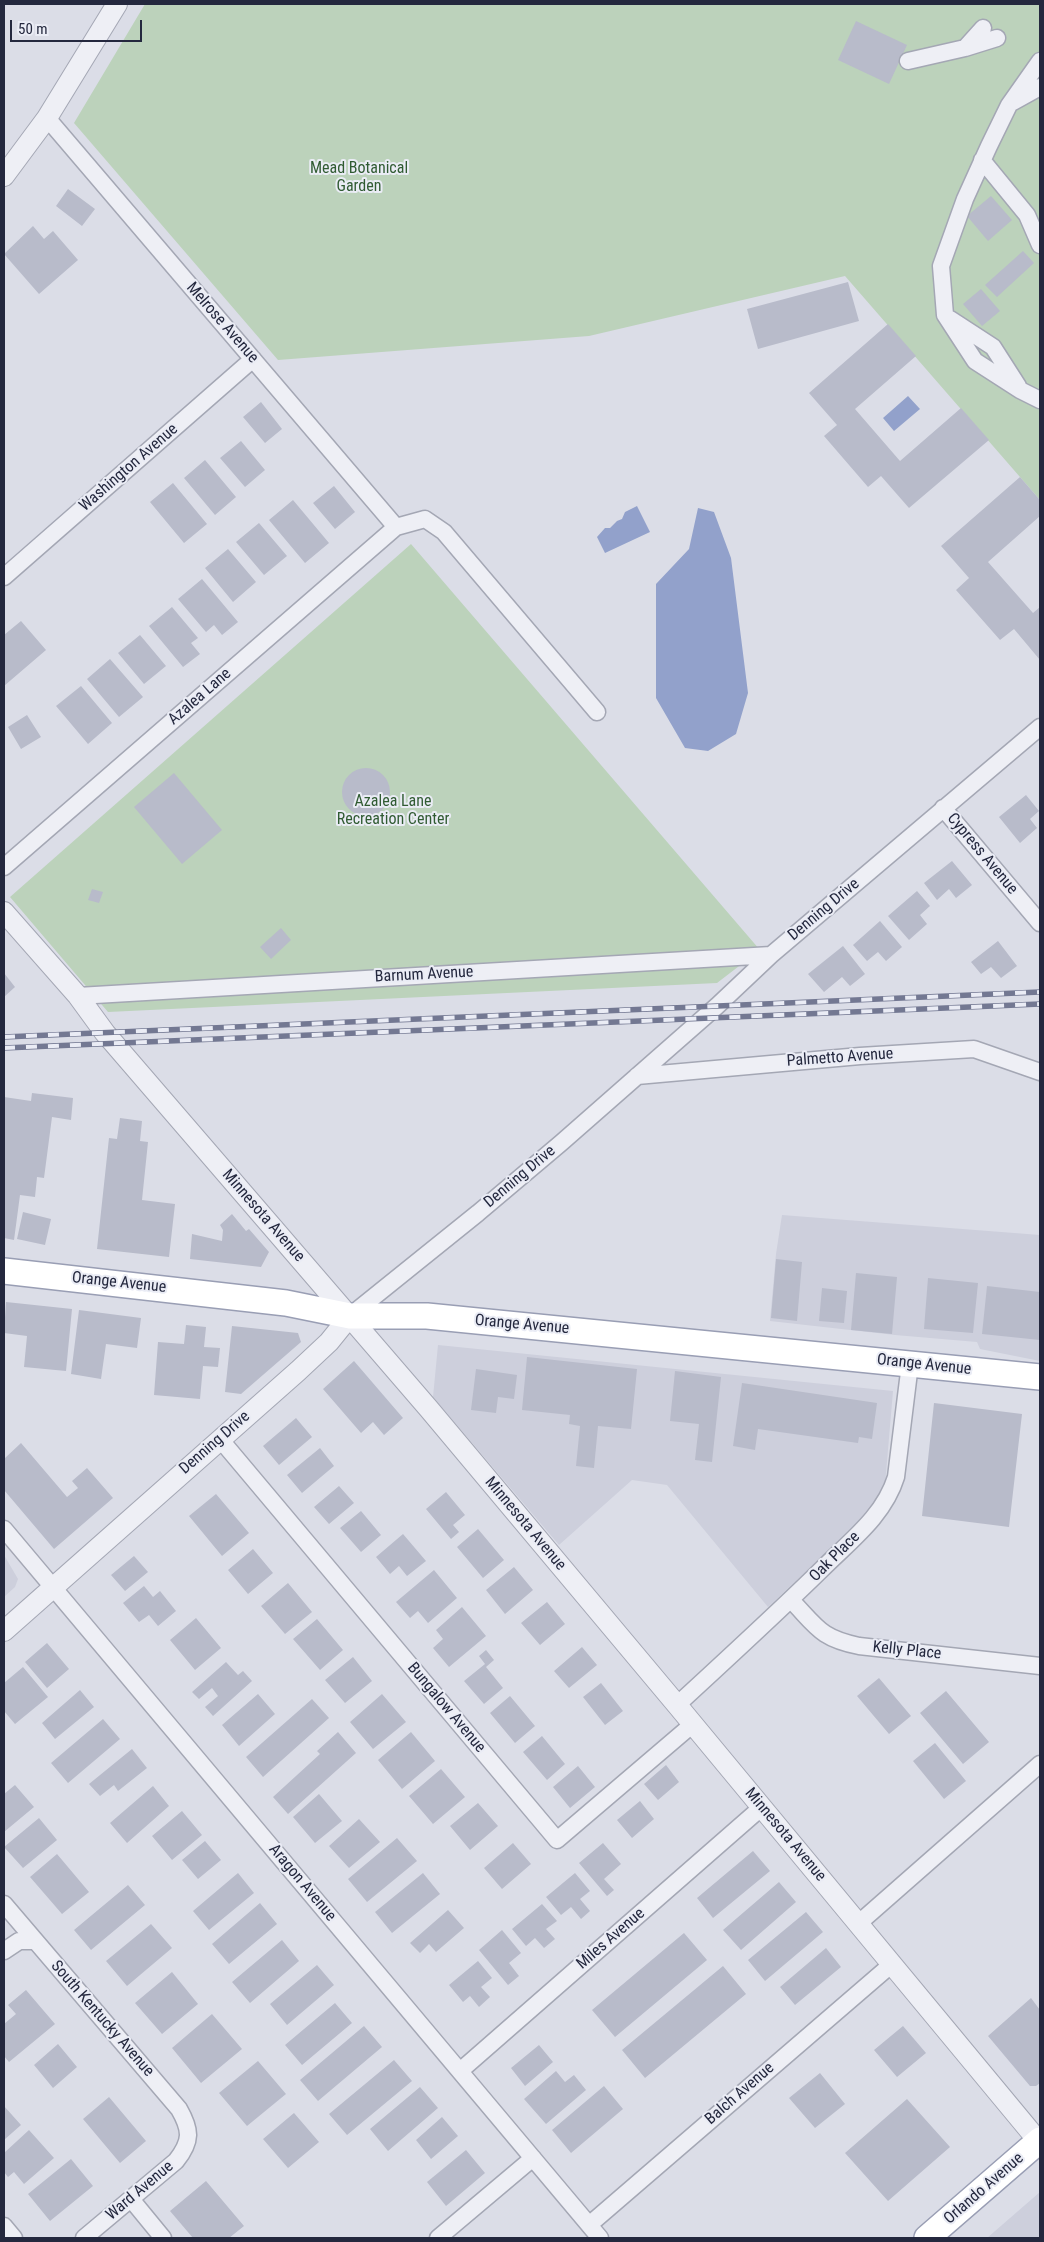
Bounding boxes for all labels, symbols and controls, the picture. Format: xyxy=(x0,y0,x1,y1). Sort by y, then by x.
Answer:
scale bar xyxy=(12,10,145,42)
text: 50 m xyxy=(18,20,48,38)
park label: Mead Botanical Garden xyxy=(310,159,408,197)
street label: Melrose Avenue xyxy=(182,279,262,367)
street label: Washington Avenue xyxy=(76,420,182,516)
street label: Azalea Lane xyxy=(165,664,235,730)
park label: Azalea Lane Recreation Center xyxy=(337,792,449,830)
street label: Cypress Avenue xyxy=(942,809,1022,899)
street label: Denning Drive xyxy=(784,875,864,945)
street label: Barnum Avenue xyxy=(374,963,474,987)
street label: Palmetto Avenue xyxy=(786,1045,894,1071)
street label: Denning Drive xyxy=(480,1142,560,1212)
street label: Minnesota Avenue xyxy=(218,1166,308,1266)
street label: Orange Avenue xyxy=(71,1269,167,1297)
street label: Orange Avenue xyxy=(474,1311,570,1339)
street label: Orange Avenue xyxy=(876,1351,972,1379)
street label: Denning Drive xyxy=(176,1407,254,1479)
street label: Minnesota Avenue xyxy=(480,1473,570,1575)
street label: Oak Place xyxy=(806,1528,864,1586)
street label: Kelly Place xyxy=(872,1638,942,1664)
street label: Bungalow Avenue xyxy=(403,1659,489,1757)
street label: Minnesota Avenue xyxy=(740,1784,830,1886)
street label: Aragon Avenue xyxy=(264,1840,340,1926)
street label: Miles Avenue xyxy=(573,1904,649,1974)
street label: South Kentucky Avenue xyxy=(46,1957,158,2081)
street label: Balch Avenue xyxy=(702,2059,778,2129)
street label: Orlando Avenue xyxy=(940,2149,1028,2229)
street label: Ward Avenue xyxy=(102,2157,178,2225)

